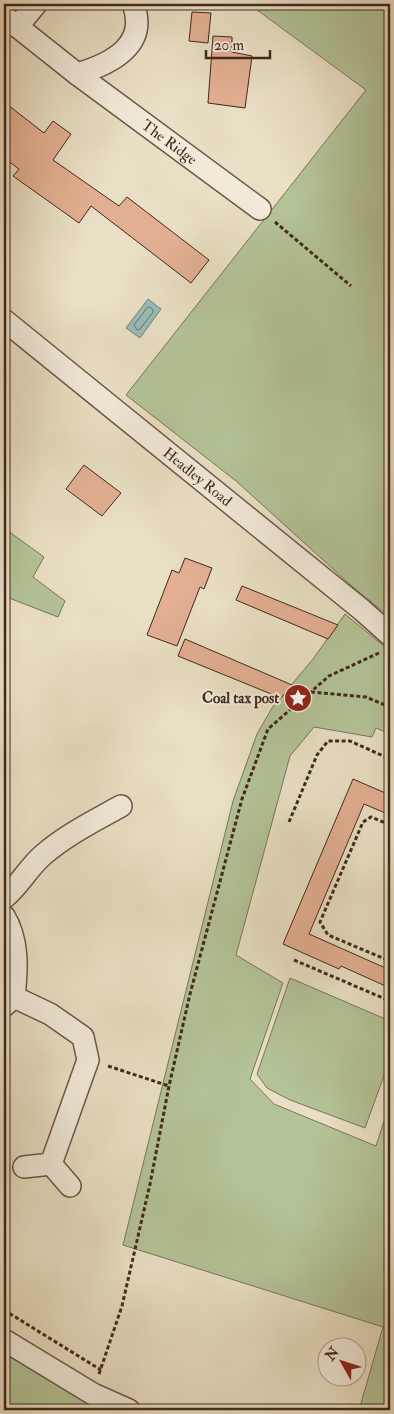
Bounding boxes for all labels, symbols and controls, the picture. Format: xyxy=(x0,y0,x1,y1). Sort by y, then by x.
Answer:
scale bar xyxy=(206,28,270,60)
text: 20 m xyxy=(214,36,244,55)
street label: The Ridge xyxy=(138,116,201,169)
street label: Headley Road xyxy=(159,444,236,511)
place icon: Coal tax post xyxy=(283,683,313,713)
place label: Coal tax post xyxy=(202,689,279,709)
north arrow xyxy=(316,1336,366,1386)
text: N xyxy=(321,1344,343,1365)

